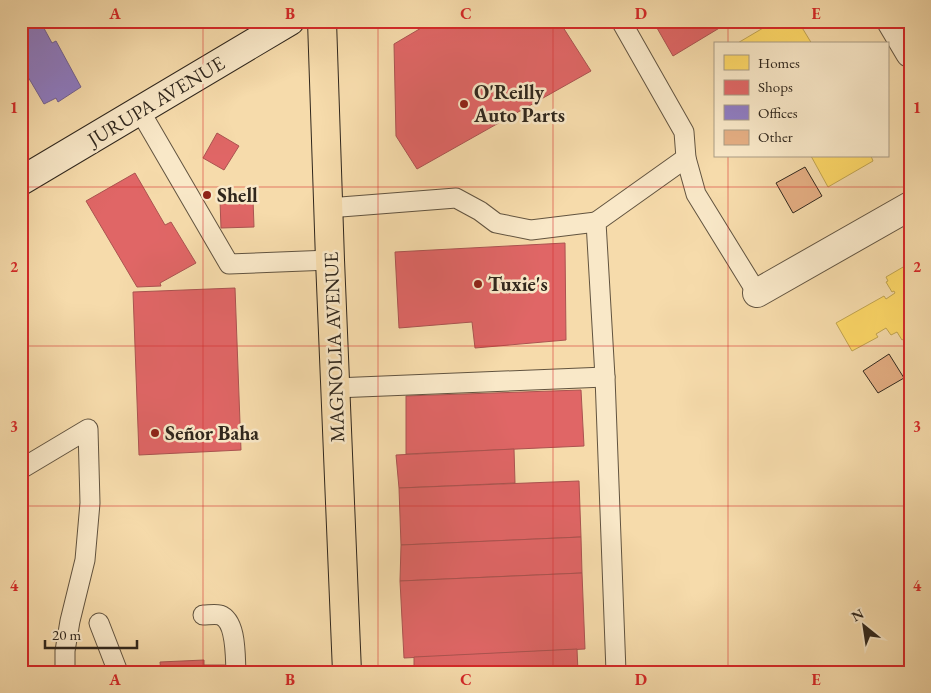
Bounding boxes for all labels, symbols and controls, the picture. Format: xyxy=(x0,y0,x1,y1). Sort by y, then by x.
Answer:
text: A xyxy=(108,3,121,24)
text: B xyxy=(285,3,295,24)
text: C xyxy=(460,3,472,24)
text: D xyxy=(635,3,647,24)
text: E xyxy=(811,3,821,24)
legend xyxy=(714,42,888,158)
street label: JURUPA AVENUE xyxy=(81,50,229,153)
text: Homes xyxy=(758,53,800,72)
text: Shops xyxy=(758,77,793,96)
place label: O'Reilly Auto Parts xyxy=(473,79,565,128)
text: 1 xyxy=(10,97,18,118)
text: 1 xyxy=(913,97,921,118)
marker: O'Reilly Auto Parts xyxy=(458,98,470,110)
text: Offices xyxy=(758,103,798,122)
text: Other xyxy=(758,127,793,146)
place label: Shell xyxy=(217,182,258,208)
marker: Shell xyxy=(201,189,213,201)
street label: MAGNOLIA AVENUE xyxy=(318,251,350,443)
text: 2 xyxy=(10,256,19,277)
text: 2 xyxy=(913,256,922,277)
place label: Tuxie's xyxy=(488,271,548,297)
marker: Tuxie's xyxy=(472,278,484,290)
text: 3 xyxy=(10,416,18,437)
text: 3 xyxy=(913,416,921,437)
place label: Señor Baha xyxy=(165,420,259,446)
marker: Señor Baha xyxy=(149,427,161,439)
text: 4 xyxy=(10,575,19,596)
text: 4 xyxy=(913,575,922,596)
north arrow xyxy=(838,600,888,650)
text: N xyxy=(848,604,867,625)
scale bar xyxy=(45,618,138,650)
text: 20 m xyxy=(52,625,81,644)
text: A xyxy=(108,669,121,690)
text: B xyxy=(285,669,295,690)
text: C xyxy=(460,669,472,690)
text: D xyxy=(635,669,647,690)
text: E xyxy=(811,669,821,690)

